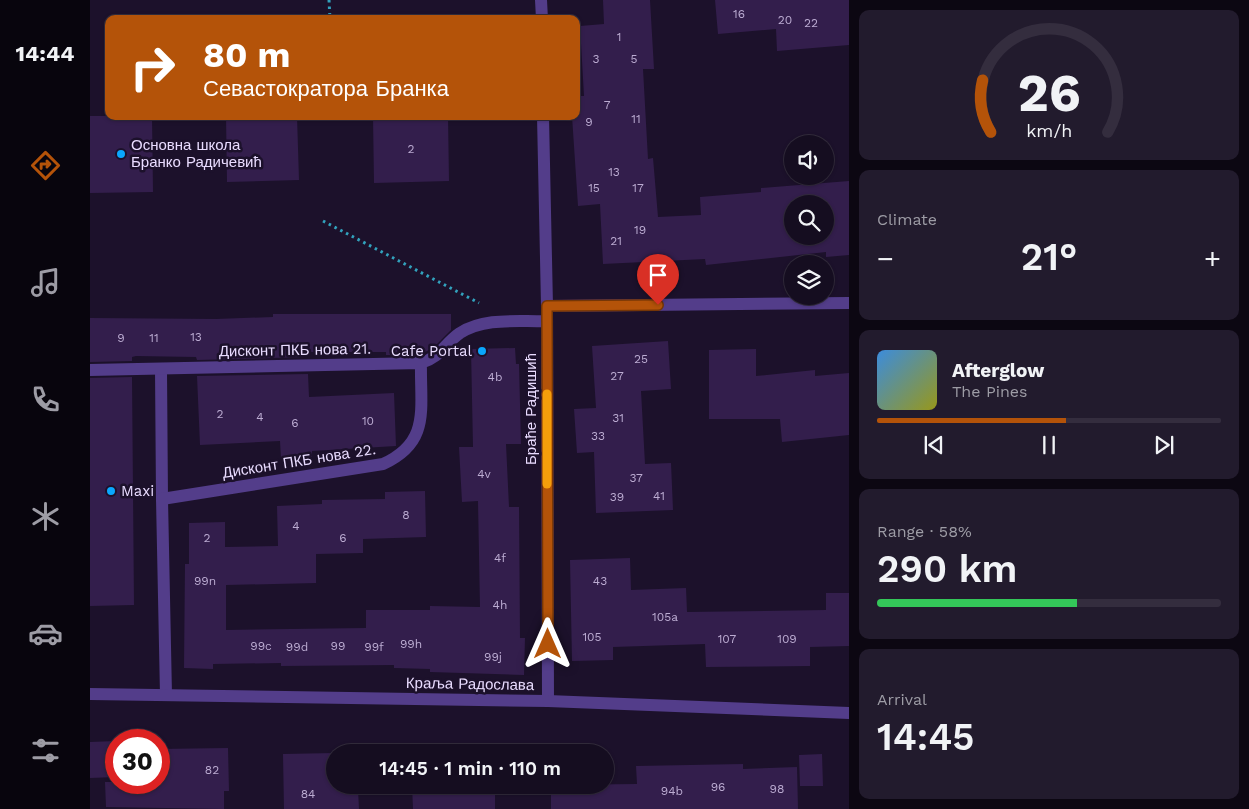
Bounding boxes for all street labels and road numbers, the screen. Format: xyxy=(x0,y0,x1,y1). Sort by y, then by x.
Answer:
street label: Дисконт ПКБ нова 21. xyxy=(219,340,371,360)
street label: Браће Радишић xyxy=(522,353,540,465)
street label: Дисконт ПКБ нова 22. xyxy=(221,440,377,482)
street label: Краља Радослава xyxy=(406,674,535,694)

